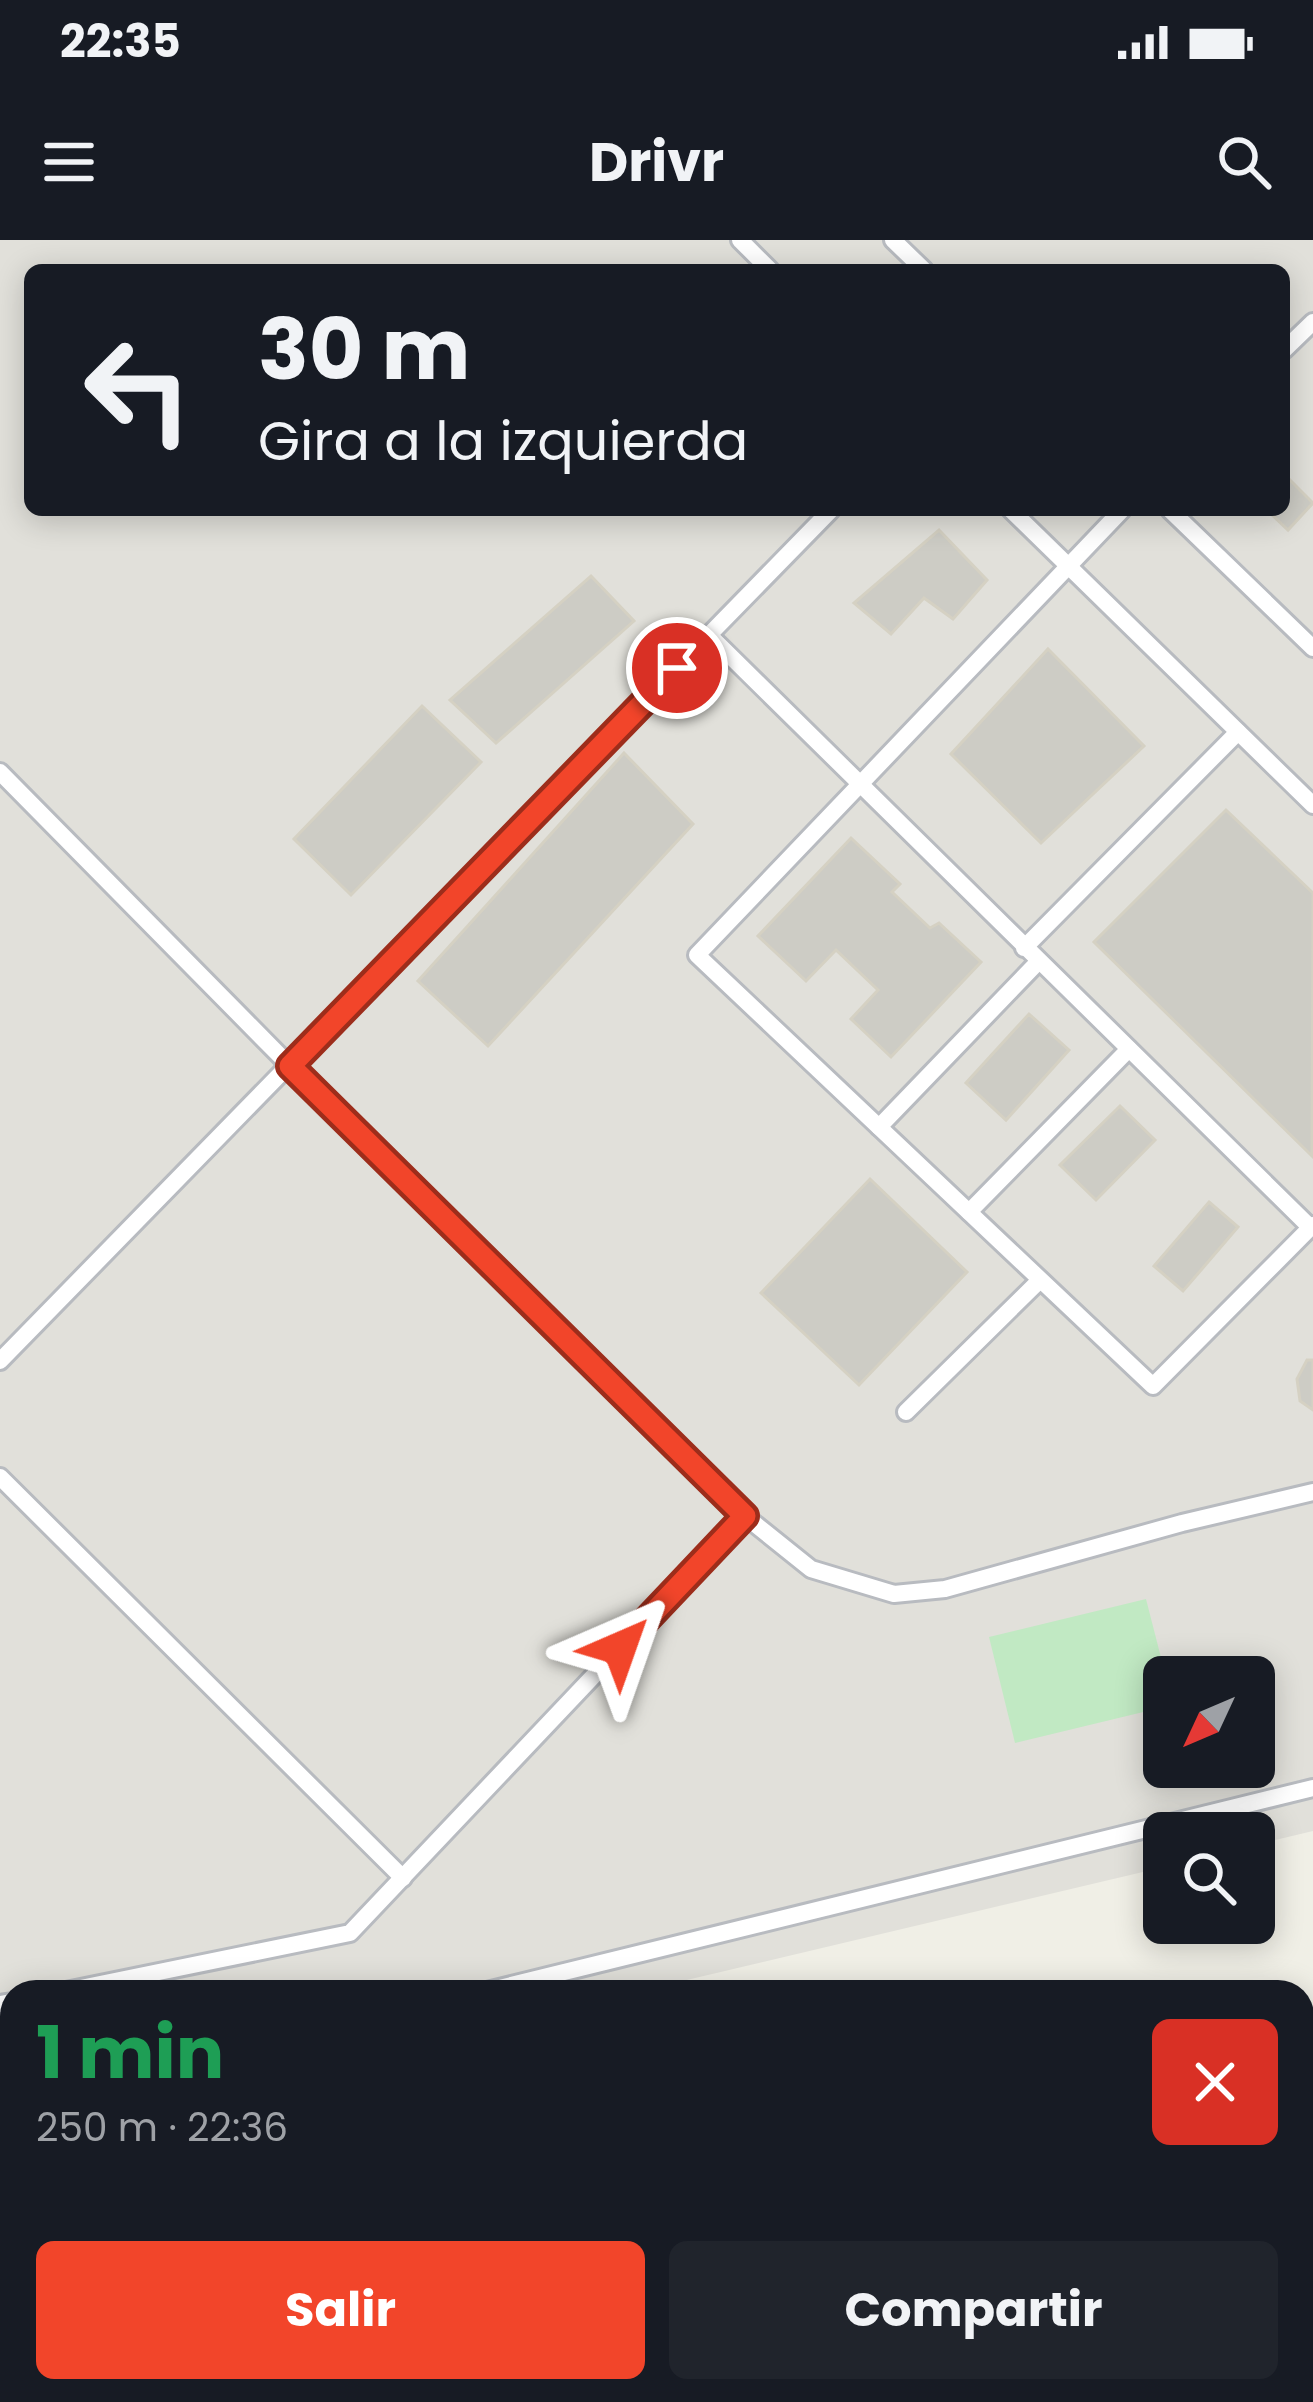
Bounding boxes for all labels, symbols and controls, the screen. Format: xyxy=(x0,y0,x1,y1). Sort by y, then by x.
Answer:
text: 22:35 xyxy=(60,10,181,73)
text: Drivr xyxy=(589,124,724,200)
icon: menu xyxy=(36,129,102,195)
icon: search xyxy=(1211,129,1277,195)
text: 30 m xyxy=(258,291,470,408)
icon: left xyxy=(60,312,216,468)
text: Gira a la izquierda xyxy=(258,403,748,479)
pin xyxy=(626,617,728,719)
icon: arrive xyxy=(644,635,710,701)
position arrow xyxy=(557,1585,683,1711)
north arrow xyxy=(1143,1656,1275,1788)
map controls xyxy=(1143,1656,1275,1944)
button: search xyxy=(1143,1812,1275,1944)
text: 1 min xyxy=(36,2002,224,2103)
button: close xyxy=(1152,2019,1278,2145)
text: 250 m · 22:36 xyxy=(36,2100,288,2155)
button: Salir xyxy=(36,2241,645,2379)
button: Compartir xyxy=(669,2241,1278,2379)

